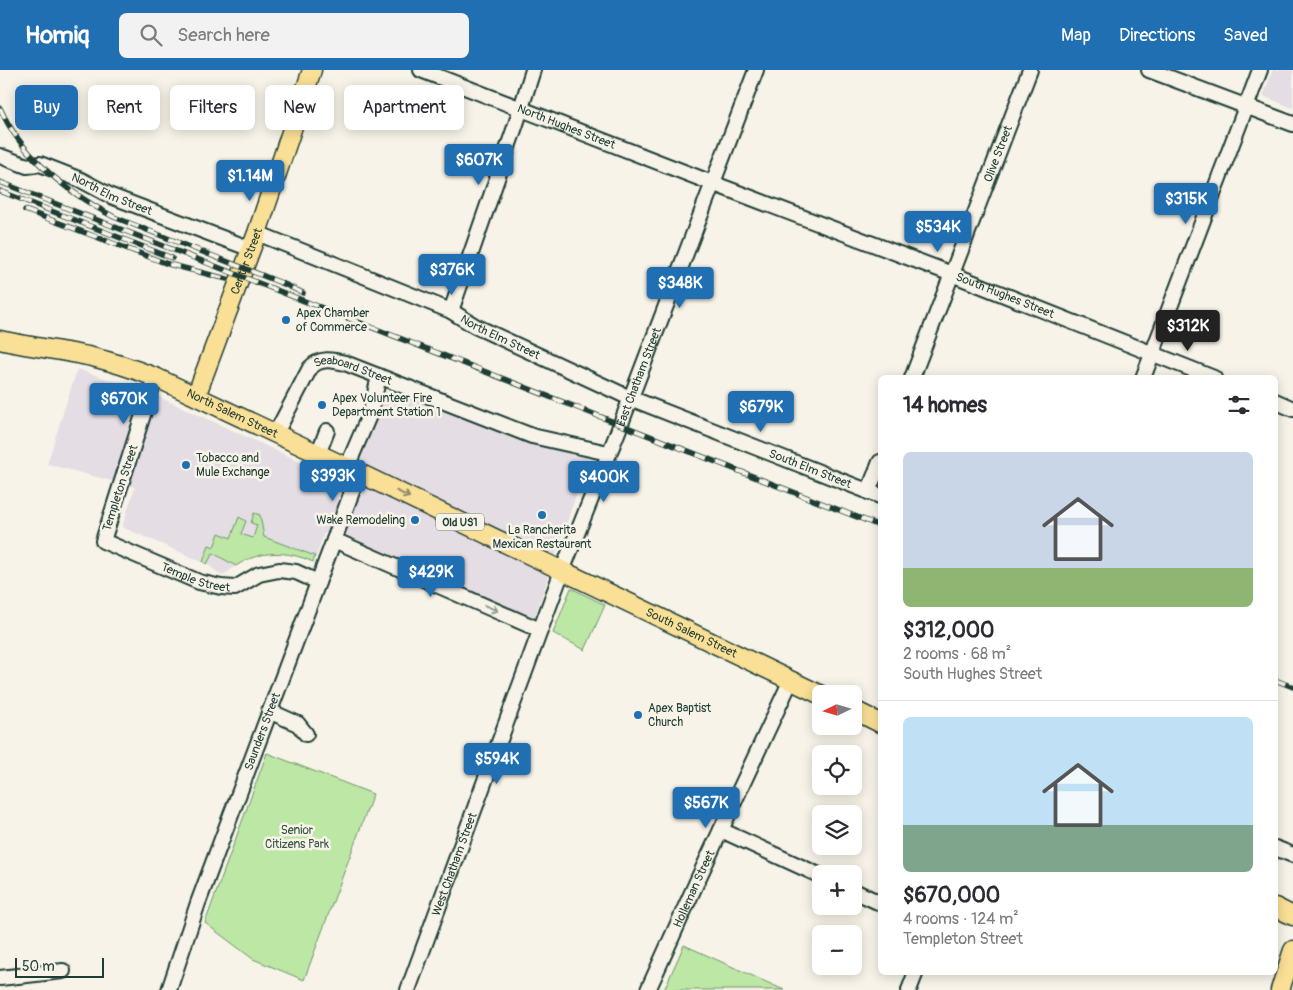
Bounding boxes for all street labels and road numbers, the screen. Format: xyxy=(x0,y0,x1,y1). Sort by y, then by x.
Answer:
street label: North Hughes Street xyxy=(515,101,618,153)
street label: Olive Street xyxy=(981,123,1016,185)
street label: North Elm Street xyxy=(69,170,154,219)
street label: Center Street xyxy=(228,226,266,297)
street label: South Hughes Street xyxy=(954,269,1056,322)
street label: North Elm Street xyxy=(457,312,543,363)
street label: East Chatham Street xyxy=(614,325,665,429)
street label: Seaboard Street xyxy=(311,353,394,389)
street label: North Salem Street xyxy=(184,386,280,442)
street label: Templeton Street xyxy=(99,443,142,533)
street label: South Elm Street xyxy=(767,446,854,492)
road number: Old US1 xyxy=(436,514,484,531)
street label: Temple Street xyxy=(159,560,231,596)
street label: South Salem Street xyxy=(643,605,740,662)
street label: Saunders Street xyxy=(241,690,284,773)
street label: West Chatham Street xyxy=(429,810,481,918)
street label: Holleman Street xyxy=(670,848,718,930)

